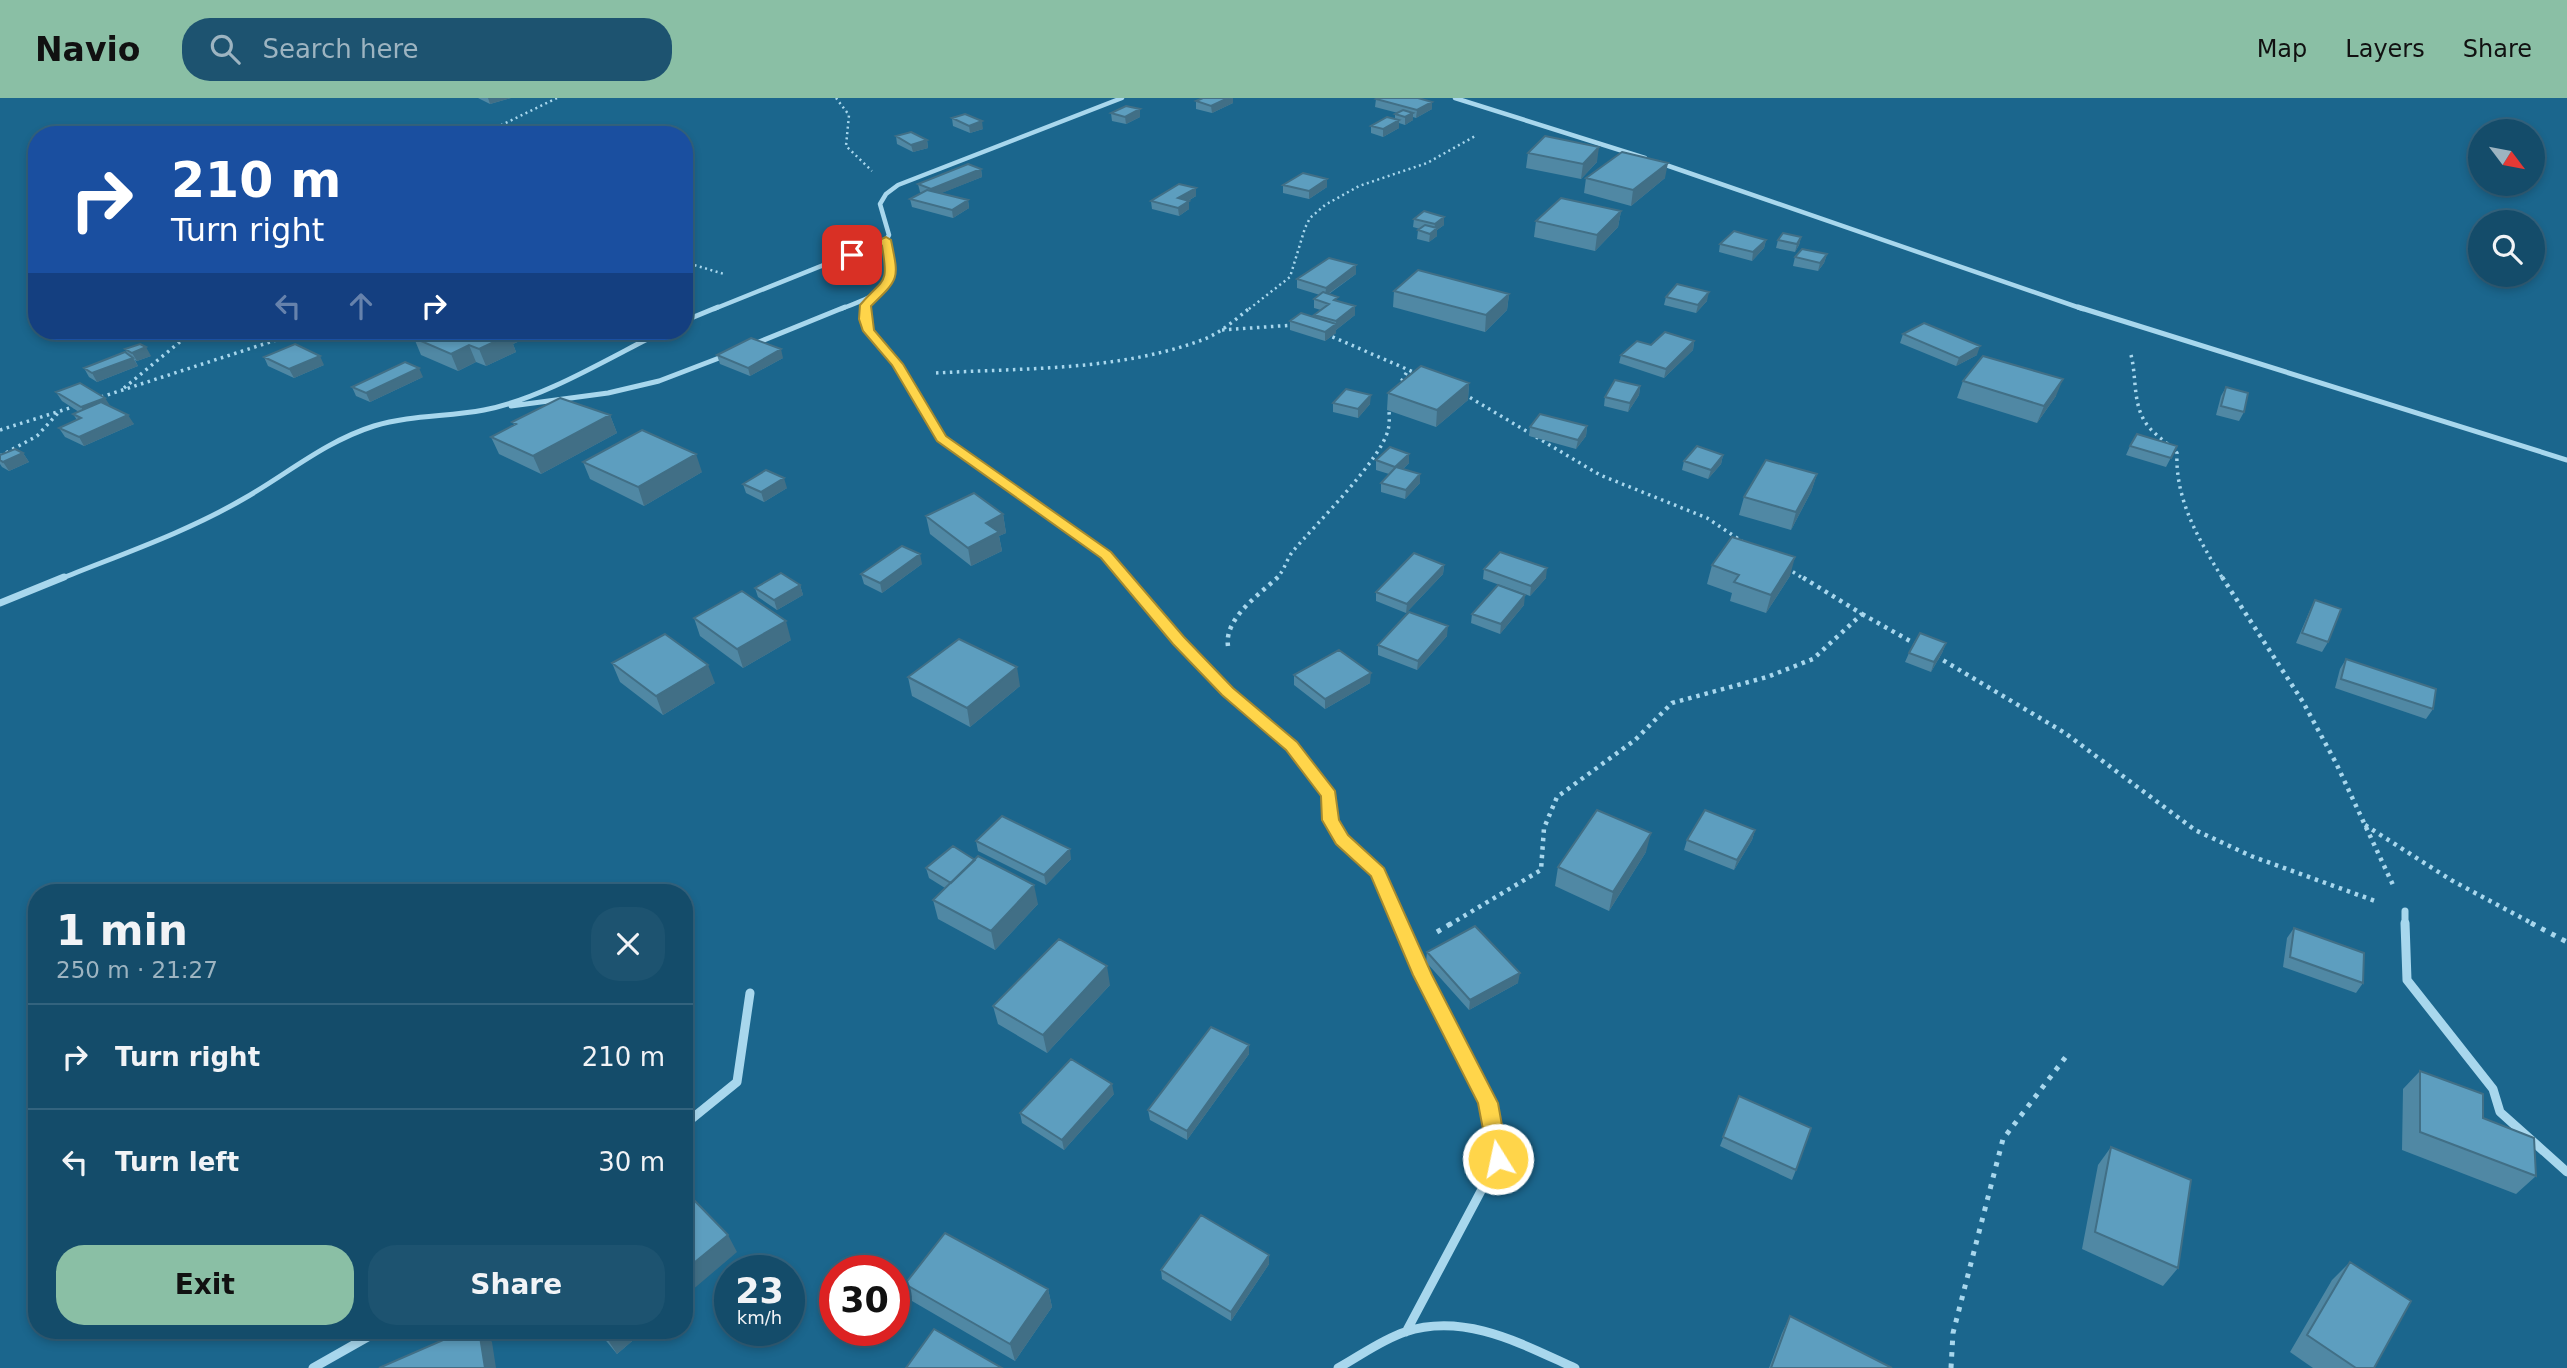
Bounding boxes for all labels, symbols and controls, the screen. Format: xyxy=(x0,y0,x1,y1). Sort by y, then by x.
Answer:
search box xyxy=(182,18,672,81)
text: Navio xyxy=(35,30,140,69)
icon: search xyxy=(206,30,244,68)
text: Search here xyxy=(262,34,419,64)
text: Map xyxy=(2257,35,2307,63)
text: Layers xyxy=(2345,35,2425,63)
text: Share xyxy=(2463,35,2532,63)
north arrow xyxy=(2468,119,2544,196)
map controls xyxy=(2468,119,2545,287)
text: 210 m xyxy=(171,152,341,209)
icon: right xyxy=(56,154,147,245)
button: search xyxy=(2468,210,2545,287)
text: Turn right xyxy=(171,211,324,249)
pin xyxy=(822,225,882,285)
icon: arrive xyxy=(833,236,871,274)
icon: left xyxy=(269,287,307,325)
icon: ahead xyxy=(342,287,380,325)
icon: right xyxy=(415,287,453,325)
text: 1 min xyxy=(56,906,188,955)
button: close xyxy=(591,907,665,981)
text: 250 m · 21:27 xyxy=(56,957,218,983)
icon: right xyxy=(56,1038,94,1076)
text: Turn right xyxy=(115,1042,260,1072)
text: 210 m xyxy=(582,1042,665,1072)
position arrow xyxy=(1461,1122,1535,1196)
icon: left xyxy=(56,1143,94,1181)
text: Turn left xyxy=(115,1147,239,1177)
text: 30 m xyxy=(598,1147,665,1177)
button: Exit xyxy=(56,1245,354,1325)
button: Share xyxy=(368,1245,665,1325)
speed limit sign: 30 xyxy=(819,1255,910,1346)
text: 23 xyxy=(735,1271,784,1311)
text: km/h xyxy=(737,1307,782,1328)

